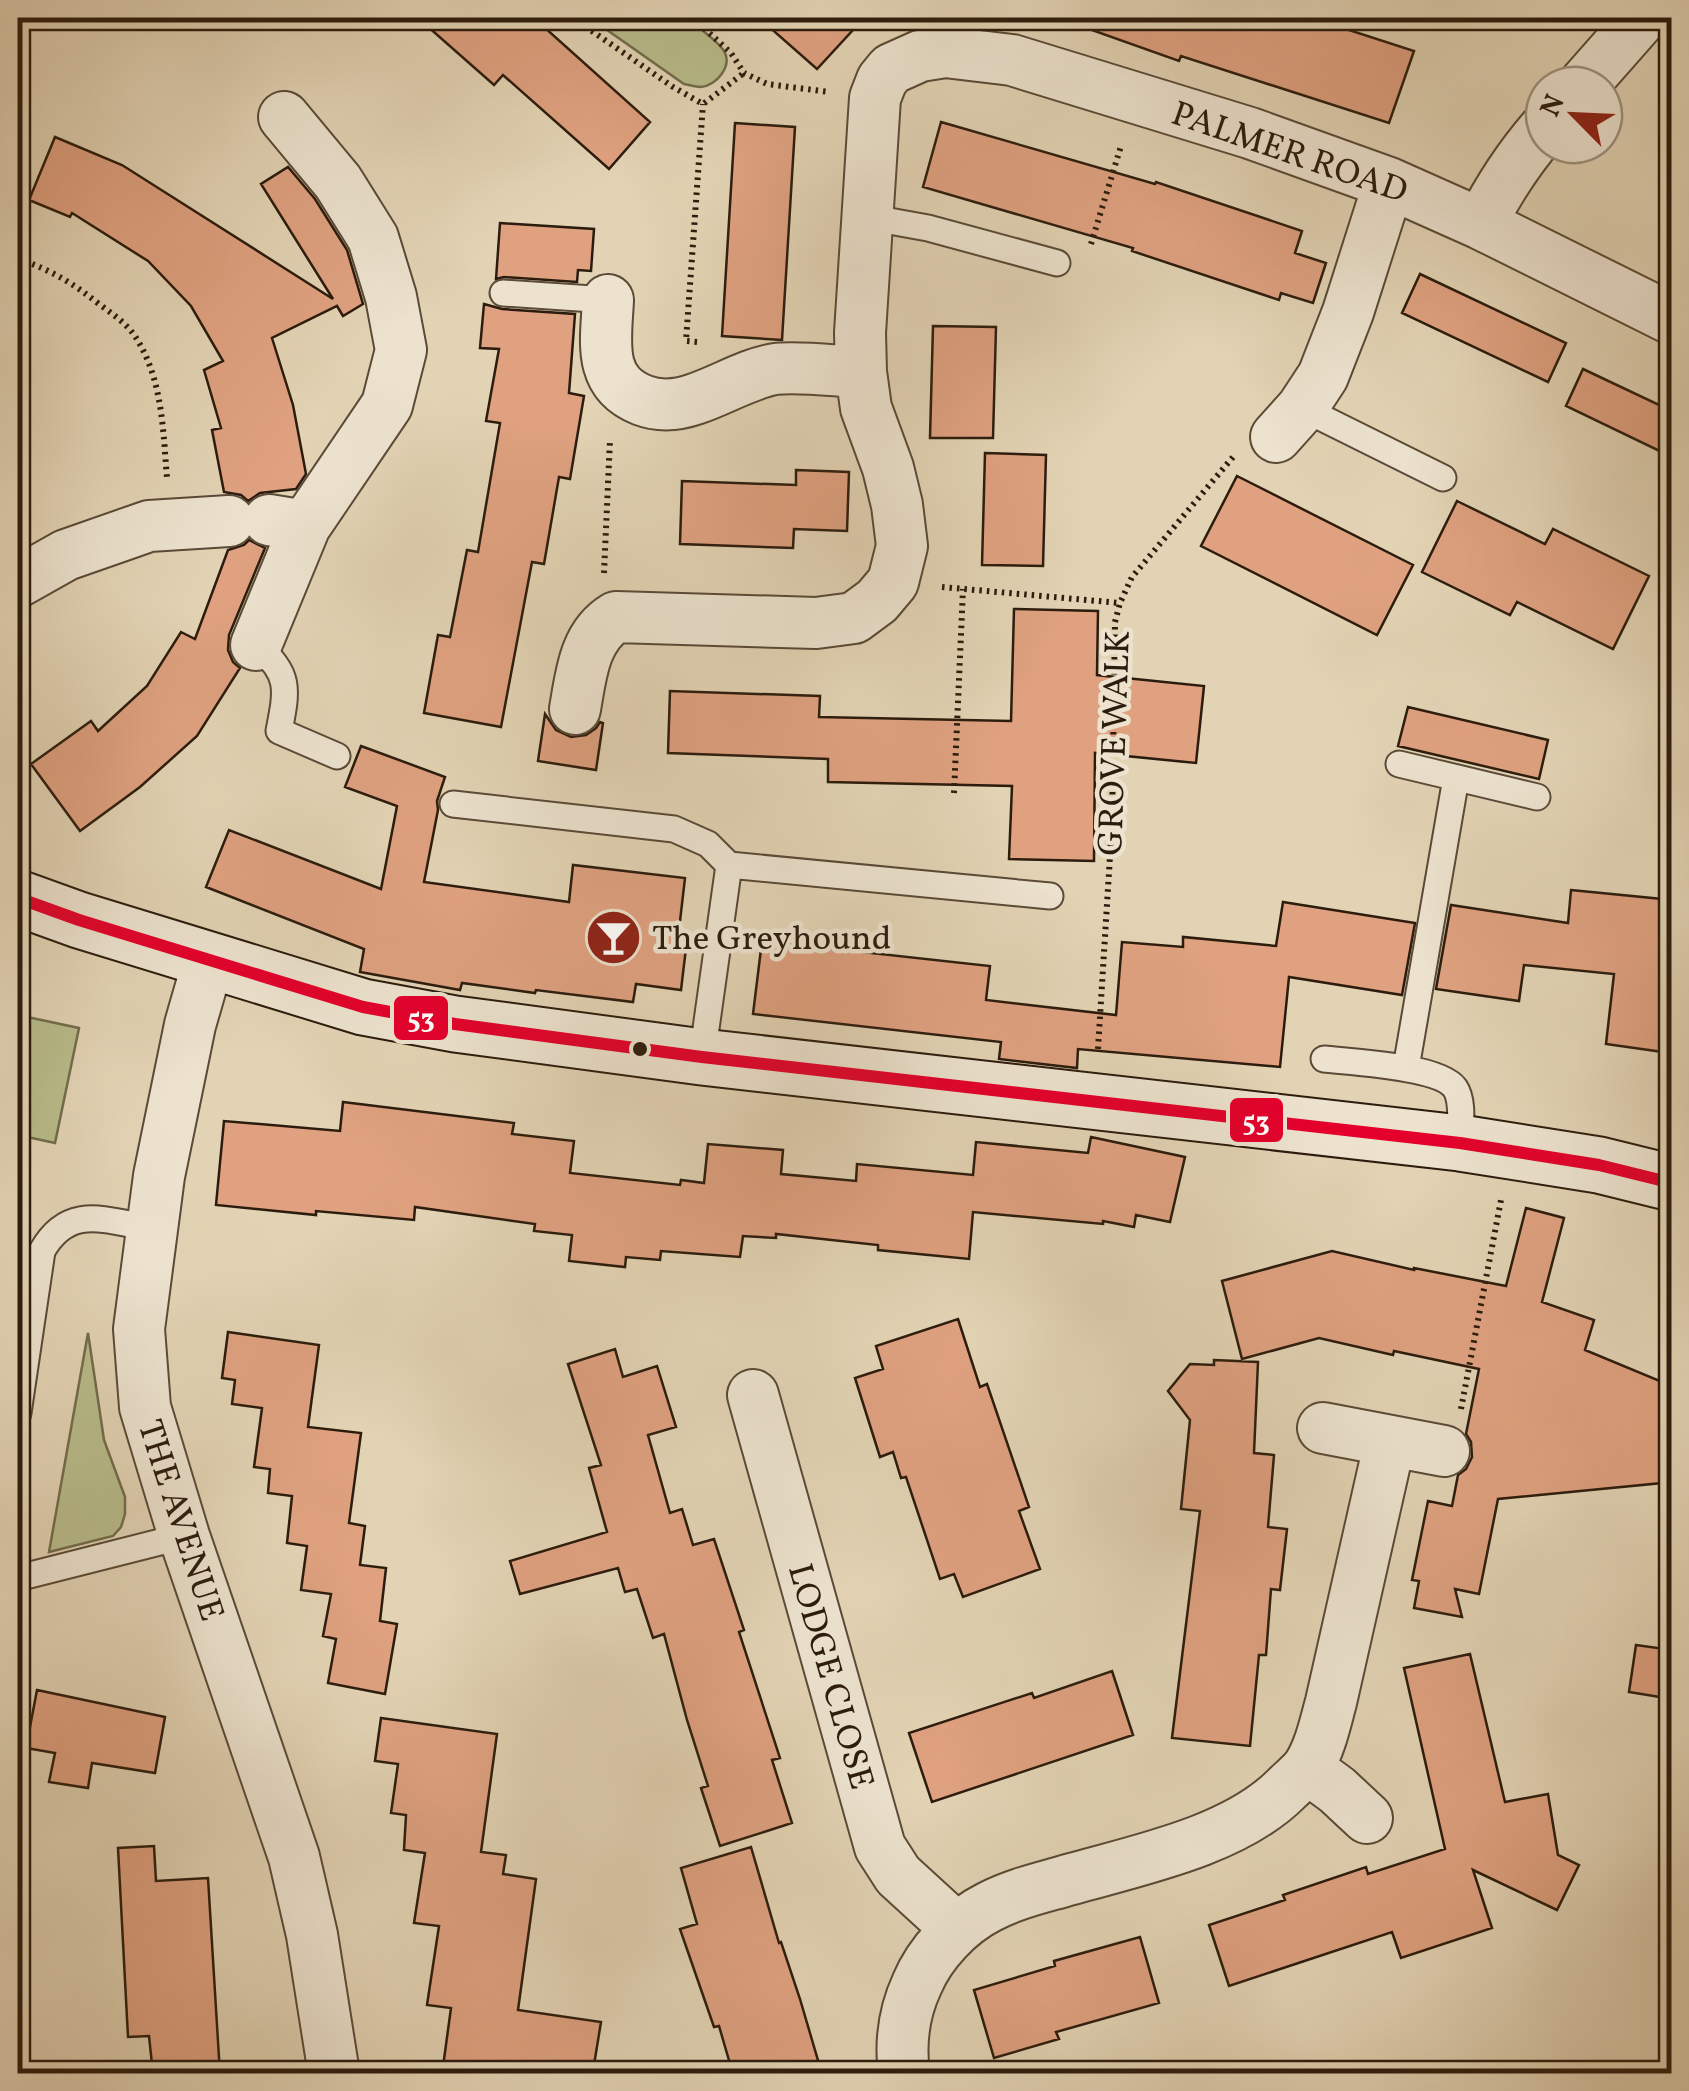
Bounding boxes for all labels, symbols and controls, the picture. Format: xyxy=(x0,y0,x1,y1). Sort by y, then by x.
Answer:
north arrow xyxy=(1524,65,1624,165)
text: N xyxy=(1531,89,1575,123)
street label: PALMER ROAD xyxy=(1165,91,1413,217)
street label: GROVE WALK xyxy=(1088,630,1144,856)
bar icon: The Greyhound xyxy=(583,907,643,967)
place label: The Greyhound xyxy=(652,916,892,964)
line badge: 53 xyxy=(392,994,450,1042)
text: 53 xyxy=(407,1000,435,1039)
unlabelled marker xyxy=(630,1039,650,1059)
line badge: 53 xyxy=(1228,1096,1285,1144)
text: 53 xyxy=(1242,1103,1270,1142)
street label: THE AVENUE xyxy=(124,1414,234,1628)
street label: LODGE CLOSE xyxy=(774,1558,884,1795)

